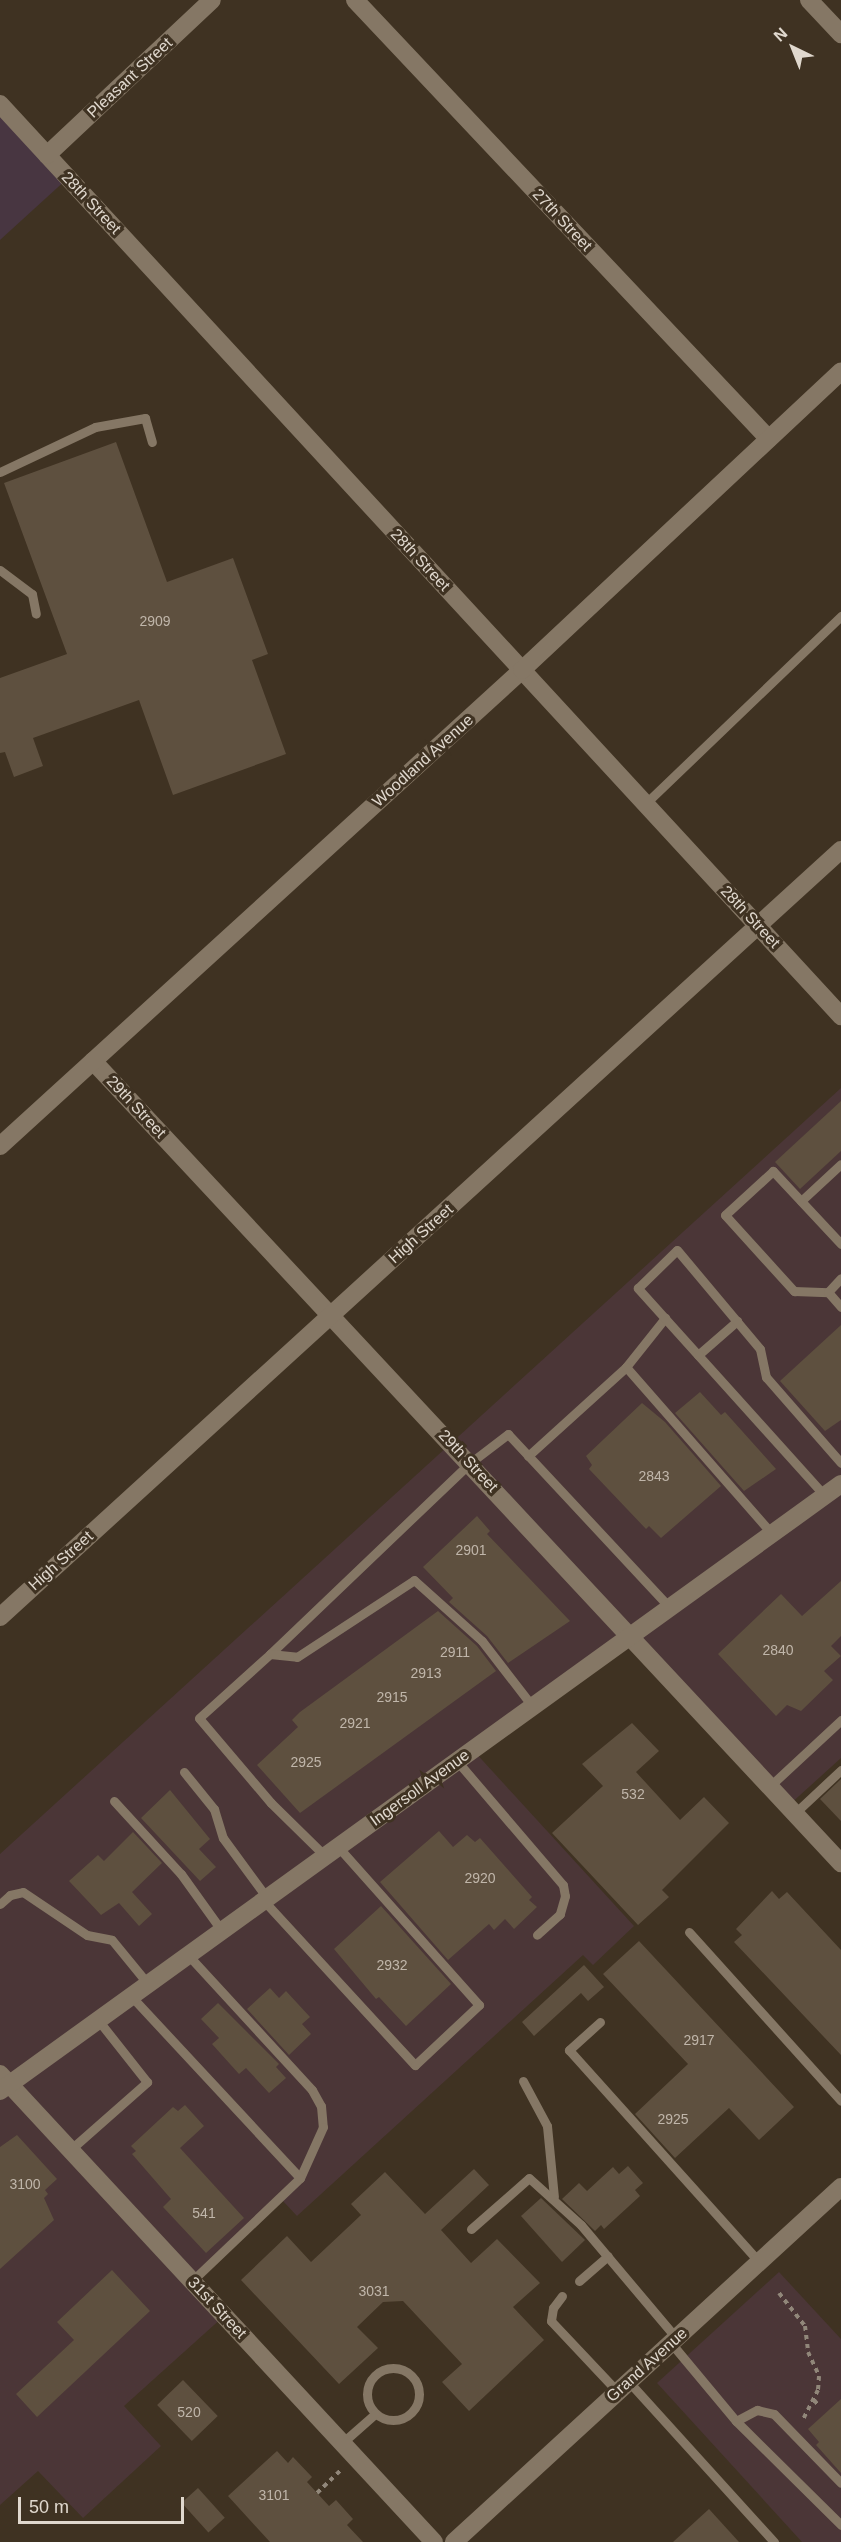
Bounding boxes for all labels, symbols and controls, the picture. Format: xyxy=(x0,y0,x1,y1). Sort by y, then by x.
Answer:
north arrow xyxy=(763,18,823,78)
text: N xyxy=(770,24,790,45)
street label: Pleasant Street xyxy=(83,34,177,122)
street label: 28th Street xyxy=(57,168,125,238)
street label: 27th Street xyxy=(528,185,596,255)
street label: 28th Street xyxy=(386,525,454,595)
house number: 2909 xyxy=(139,613,171,629)
street label: Woodland Avenue xyxy=(368,710,478,812)
street label: 28th Street xyxy=(716,882,784,952)
street label: 29th Street xyxy=(102,1072,170,1142)
street label: High Street xyxy=(385,1200,457,1268)
street label: 29th Street xyxy=(434,1426,502,1496)
house number: 2843 xyxy=(638,1468,670,1484)
street label: High Street xyxy=(25,1527,97,1595)
house number: 2901 xyxy=(455,1542,487,1558)
house number: 2840 xyxy=(762,1642,794,1658)
house number: 2911 xyxy=(440,1644,470,1660)
house number: 2913 xyxy=(410,1665,442,1681)
house number: 2915 xyxy=(376,1689,408,1705)
house number: 2921 xyxy=(339,1715,371,1731)
street label: Ingersoll Avenue xyxy=(366,1745,474,1831)
house number: 2925 xyxy=(290,1754,322,1770)
house number: 532 xyxy=(621,1786,645,1802)
house number: 2920 xyxy=(464,1870,496,1886)
house number: 2932 xyxy=(376,1957,408,1973)
house number: 2917 xyxy=(683,2032,715,2048)
house number: 2925 xyxy=(657,2111,689,2127)
house number: 3100 xyxy=(9,2176,41,2192)
house number: 541 xyxy=(192,2205,216,2221)
street label: 31st Street xyxy=(184,2273,250,2343)
house number: 3031 xyxy=(358,2283,390,2299)
street label: Grand Avenue xyxy=(602,2323,692,2407)
house number: 520 xyxy=(177,2404,201,2420)
scale bar xyxy=(21,2485,188,2523)
house number: 3101 xyxy=(258,2487,290,2503)
text: 50 m xyxy=(29,2497,69,2517)

